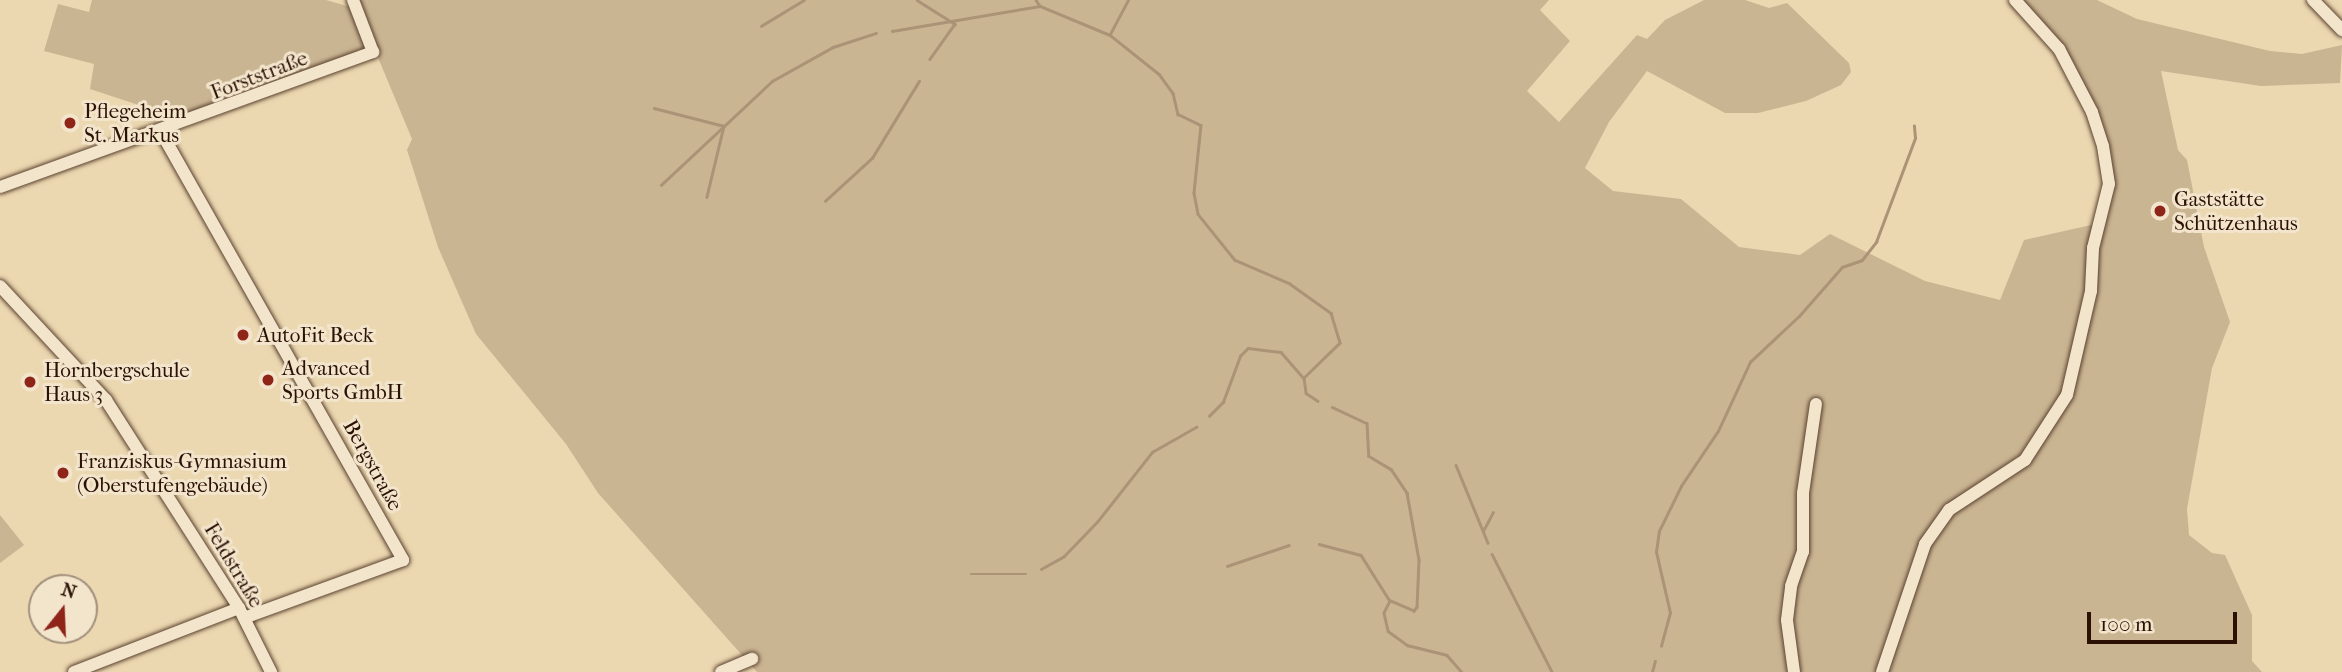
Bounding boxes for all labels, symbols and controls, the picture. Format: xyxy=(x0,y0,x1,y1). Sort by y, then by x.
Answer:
street label: Forststraße xyxy=(207,45,311,105)
place label: Pflegeheim St. Markus xyxy=(84,98,186,148)
marker: Pflegeheim St. Markus xyxy=(62,115,78,131)
place label: Gaststätte Schützenhaus xyxy=(2174,186,2298,236)
marker: Gaststätte Schützenhaus xyxy=(2152,203,2168,219)
place label: AutoFit Beck xyxy=(257,322,373,348)
marker: AutoFit Beck xyxy=(235,327,251,343)
place label: Advanced Sports GmbH xyxy=(282,355,403,405)
place label: Hornbergschule Haus 3 xyxy=(44,357,190,407)
marker: Advanced Sports GmbH xyxy=(260,372,276,388)
marker: Hornbergschule Haus 3 xyxy=(22,374,38,390)
street label: Bergstraße xyxy=(338,415,408,515)
place label: Franziskus-Gymnasium (Oberstufengebäude) xyxy=(77,448,287,498)
marker: Franziskus-Gymnasium (Oberstufengebäude) xyxy=(55,465,71,481)
street label: Feldstraße xyxy=(199,518,269,612)
north arrow xyxy=(28,574,98,644)
text: N xyxy=(59,578,79,604)
scale bar xyxy=(2090,598,2240,642)
text: 100 m xyxy=(2100,612,2153,636)

